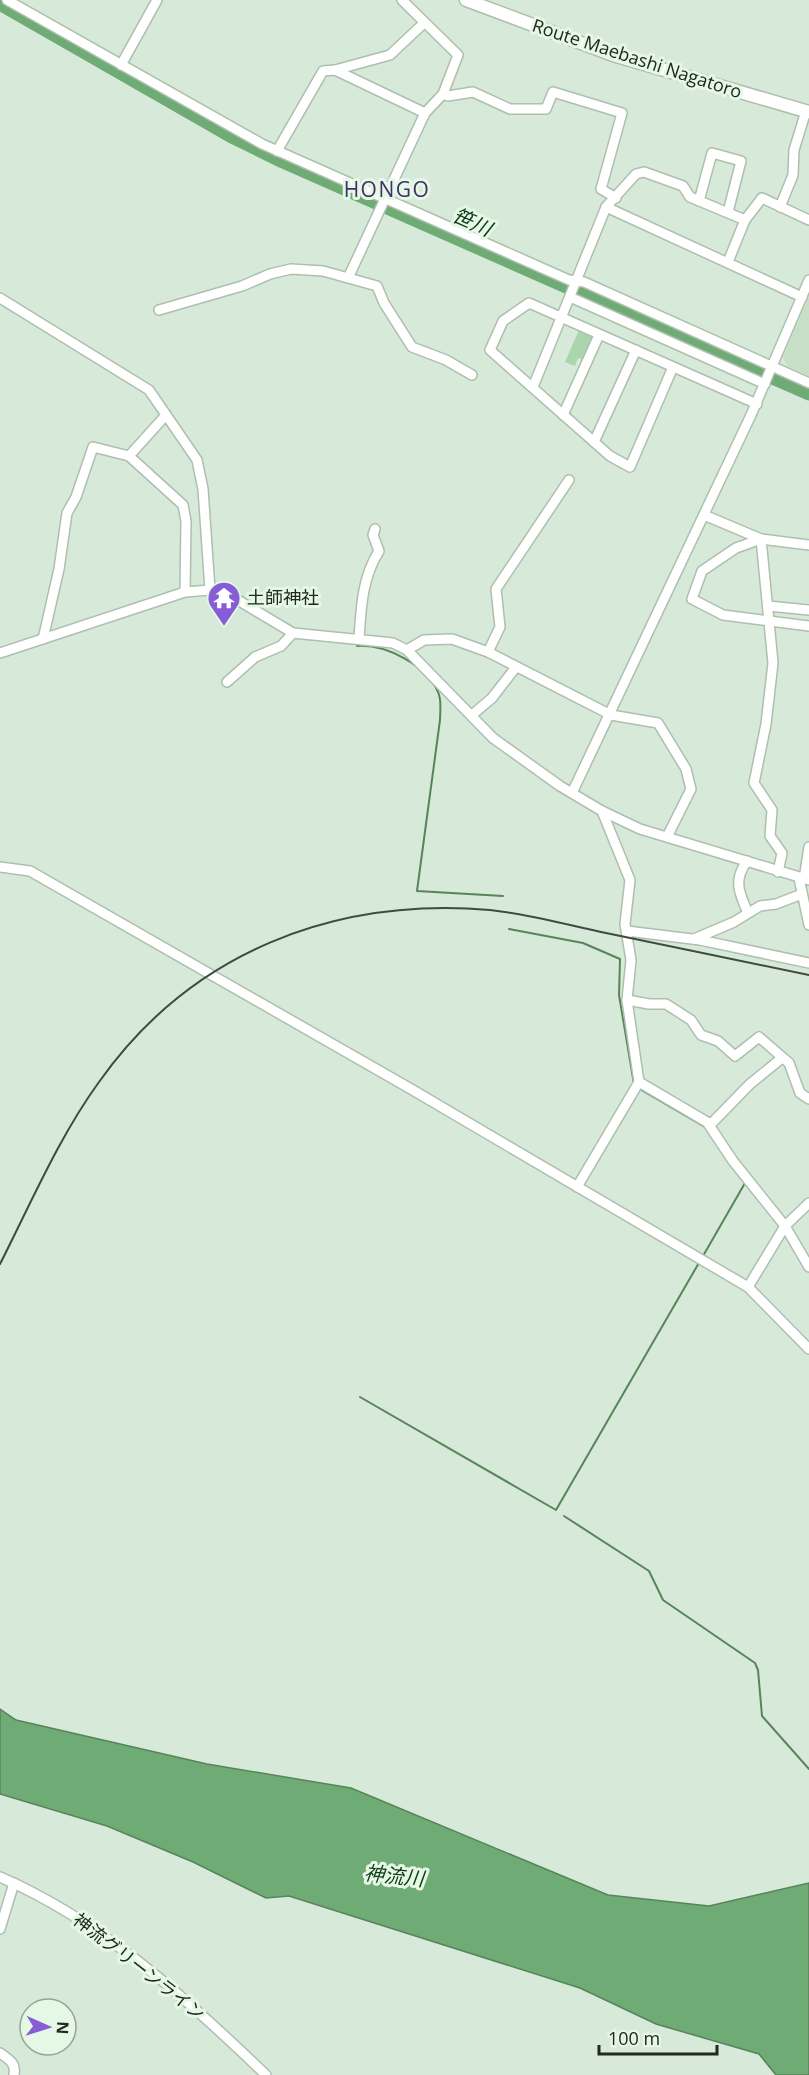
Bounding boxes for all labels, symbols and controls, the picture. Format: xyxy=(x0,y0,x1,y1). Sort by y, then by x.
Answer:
street label: Route Maebashi Nagatoro xyxy=(529,13,745,103)
district label: HONGO xyxy=(344,175,430,203)
water label: 笹川 xyxy=(448,201,498,243)
temple icon: 土師神社 xyxy=(206,580,242,627)
place label: 土師神社 xyxy=(247,585,319,609)
water label: 神流川 xyxy=(363,1859,427,1892)
street label: 神流グリーンライン xyxy=(69,1907,210,2025)
north arrow xyxy=(18,1997,78,2057)
scale bar xyxy=(599,2018,718,2056)
text: N xyxy=(52,2021,74,2035)
text: 100 m xyxy=(608,2026,660,2050)

